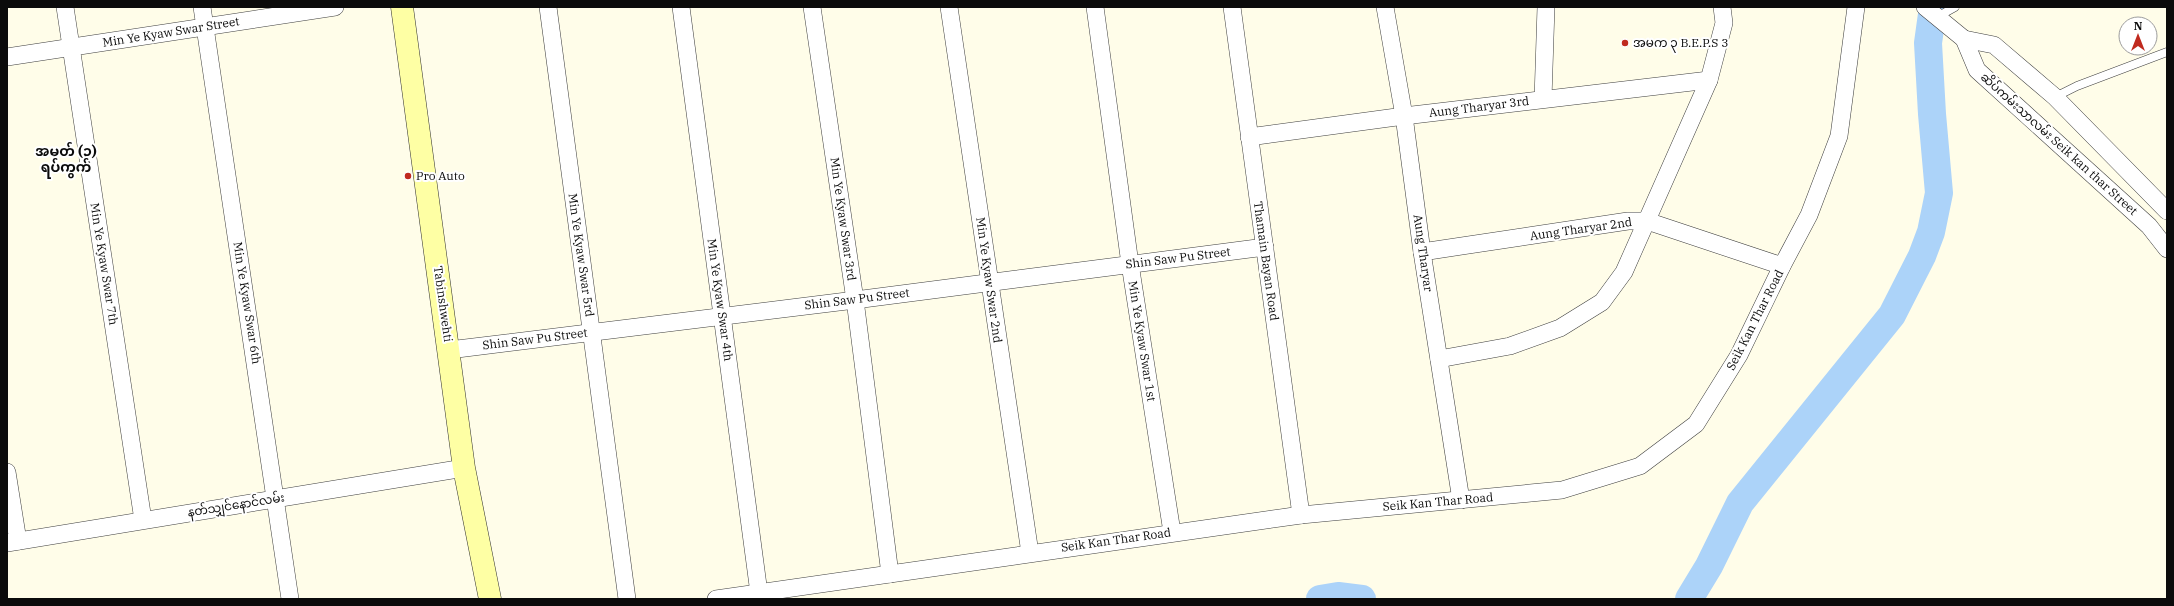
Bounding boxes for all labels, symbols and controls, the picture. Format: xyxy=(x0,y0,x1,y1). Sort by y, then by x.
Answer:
street label: Min Ye Kyaw Swar Street xyxy=(101,13,240,50)
north arrow xyxy=(2118,16,2158,56)
text: N xyxy=(2134,19,2143,33)
place label: အမက ၃ B.E.P.S 3 xyxy=(1633,35,1728,53)
marker: အမက ၃ B.E.P.S 3 xyxy=(1620,38,1630,48)
street label: ဆိပ်ကမ်းသာလမ်း Seik kan thar Street xyxy=(1978,68,2142,218)
street label: Aung Tharyar 3rd xyxy=(1428,93,1530,120)
district label: အမှတ် (၃) ရပ်ကွက် xyxy=(35,141,97,179)
street label: Min Ye Kyaw Swar 3rd xyxy=(827,156,860,282)
place label: Pro Auto xyxy=(416,168,465,183)
marker: Pro Auto xyxy=(403,171,413,181)
street label: Min Ye Kyaw Swar 5rd xyxy=(565,192,598,318)
street label: Thamain Bayan Road xyxy=(1251,200,1282,322)
street label: Min Ye Kyaw Swar 7th xyxy=(87,202,122,327)
street label: Aung Tharyar xyxy=(1411,213,1436,293)
street label: Aung Tharyar 2nd xyxy=(1529,214,1633,243)
street label: Min Ye Kyaw Swar 2nd xyxy=(973,216,1006,344)
street label: Min Ye Kyaw Swar 4th xyxy=(704,238,737,363)
street label: Min Ye Kyaw Swar 6th xyxy=(230,241,265,366)
street label: Shin Saw Pu Street xyxy=(1125,244,1231,271)
street label: Tabinshwehti xyxy=(431,265,456,343)
street label: Seik Kan Thar Road xyxy=(1723,267,1786,373)
street label: Min Ye Kyaw Swar 1st xyxy=(1126,280,1159,402)
street label: Shin Saw Pu Street xyxy=(804,285,910,312)
street label: Shin Saw Pu Street xyxy=(482,325,588,352)
street label: နတ်သျှင်နောင်လမ်း xyxy=(186,488,286,523)
street label: Seik Kan Thar Road xyxy=(1382,489,1494,514)
street label: Seik Kan Thar Road xyxy=(1060,524,1172,555)

